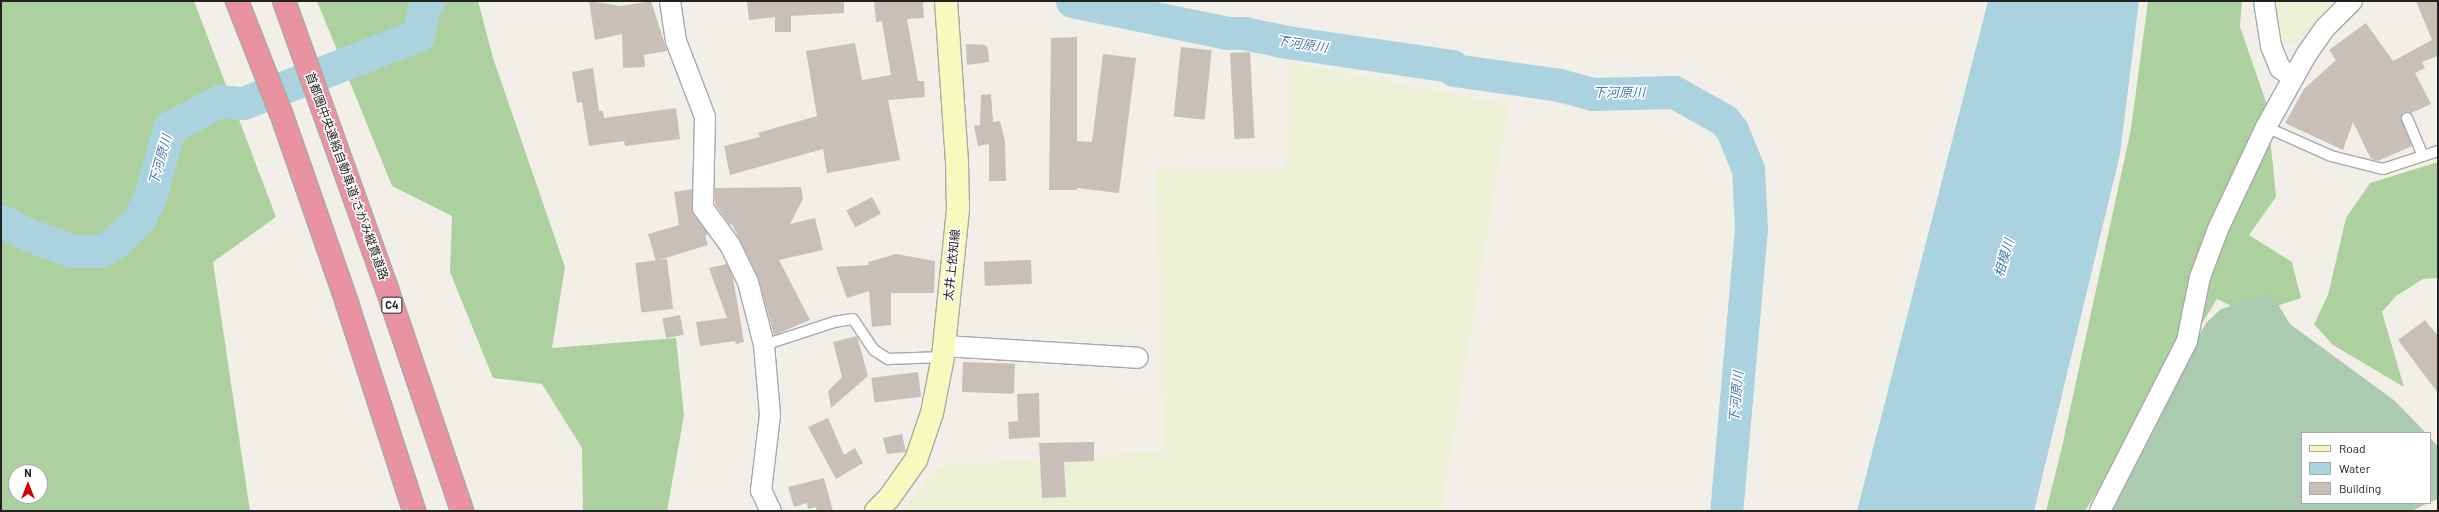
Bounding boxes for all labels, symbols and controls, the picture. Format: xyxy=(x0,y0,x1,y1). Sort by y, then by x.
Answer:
water label: 下河原川 xyxy=(1275,32,1329,56)
street label: 首都圏中央連絡自動車道;さがみ縦貫道路 xyxy=(303,70,391,282)
water label: 下河原川 xyxy=(1593,84,1645,100)
water label: 下河原川 xyxy=(145,133,175,187)
street label: 太井上依知線 xyxy=(941,228,963,302)
water label: 相模川 xyxy=(1991,237,2017,279)
road number: C4 xyxy=(381,296,403,314)
water label: 下河原川 xyxy=(1726,370,1746,424)
legend xyxy=(2301,432,2431,504)
text: Road xyxy=(2339,441,2366,455)
text: Water xyxy=(2339,461,2370,475)
north arrow xyxy=(8,464,48,504)
text: N xyxy=(24,466,32,479)
text: Building xyxy=(2339,481,2381,495)

